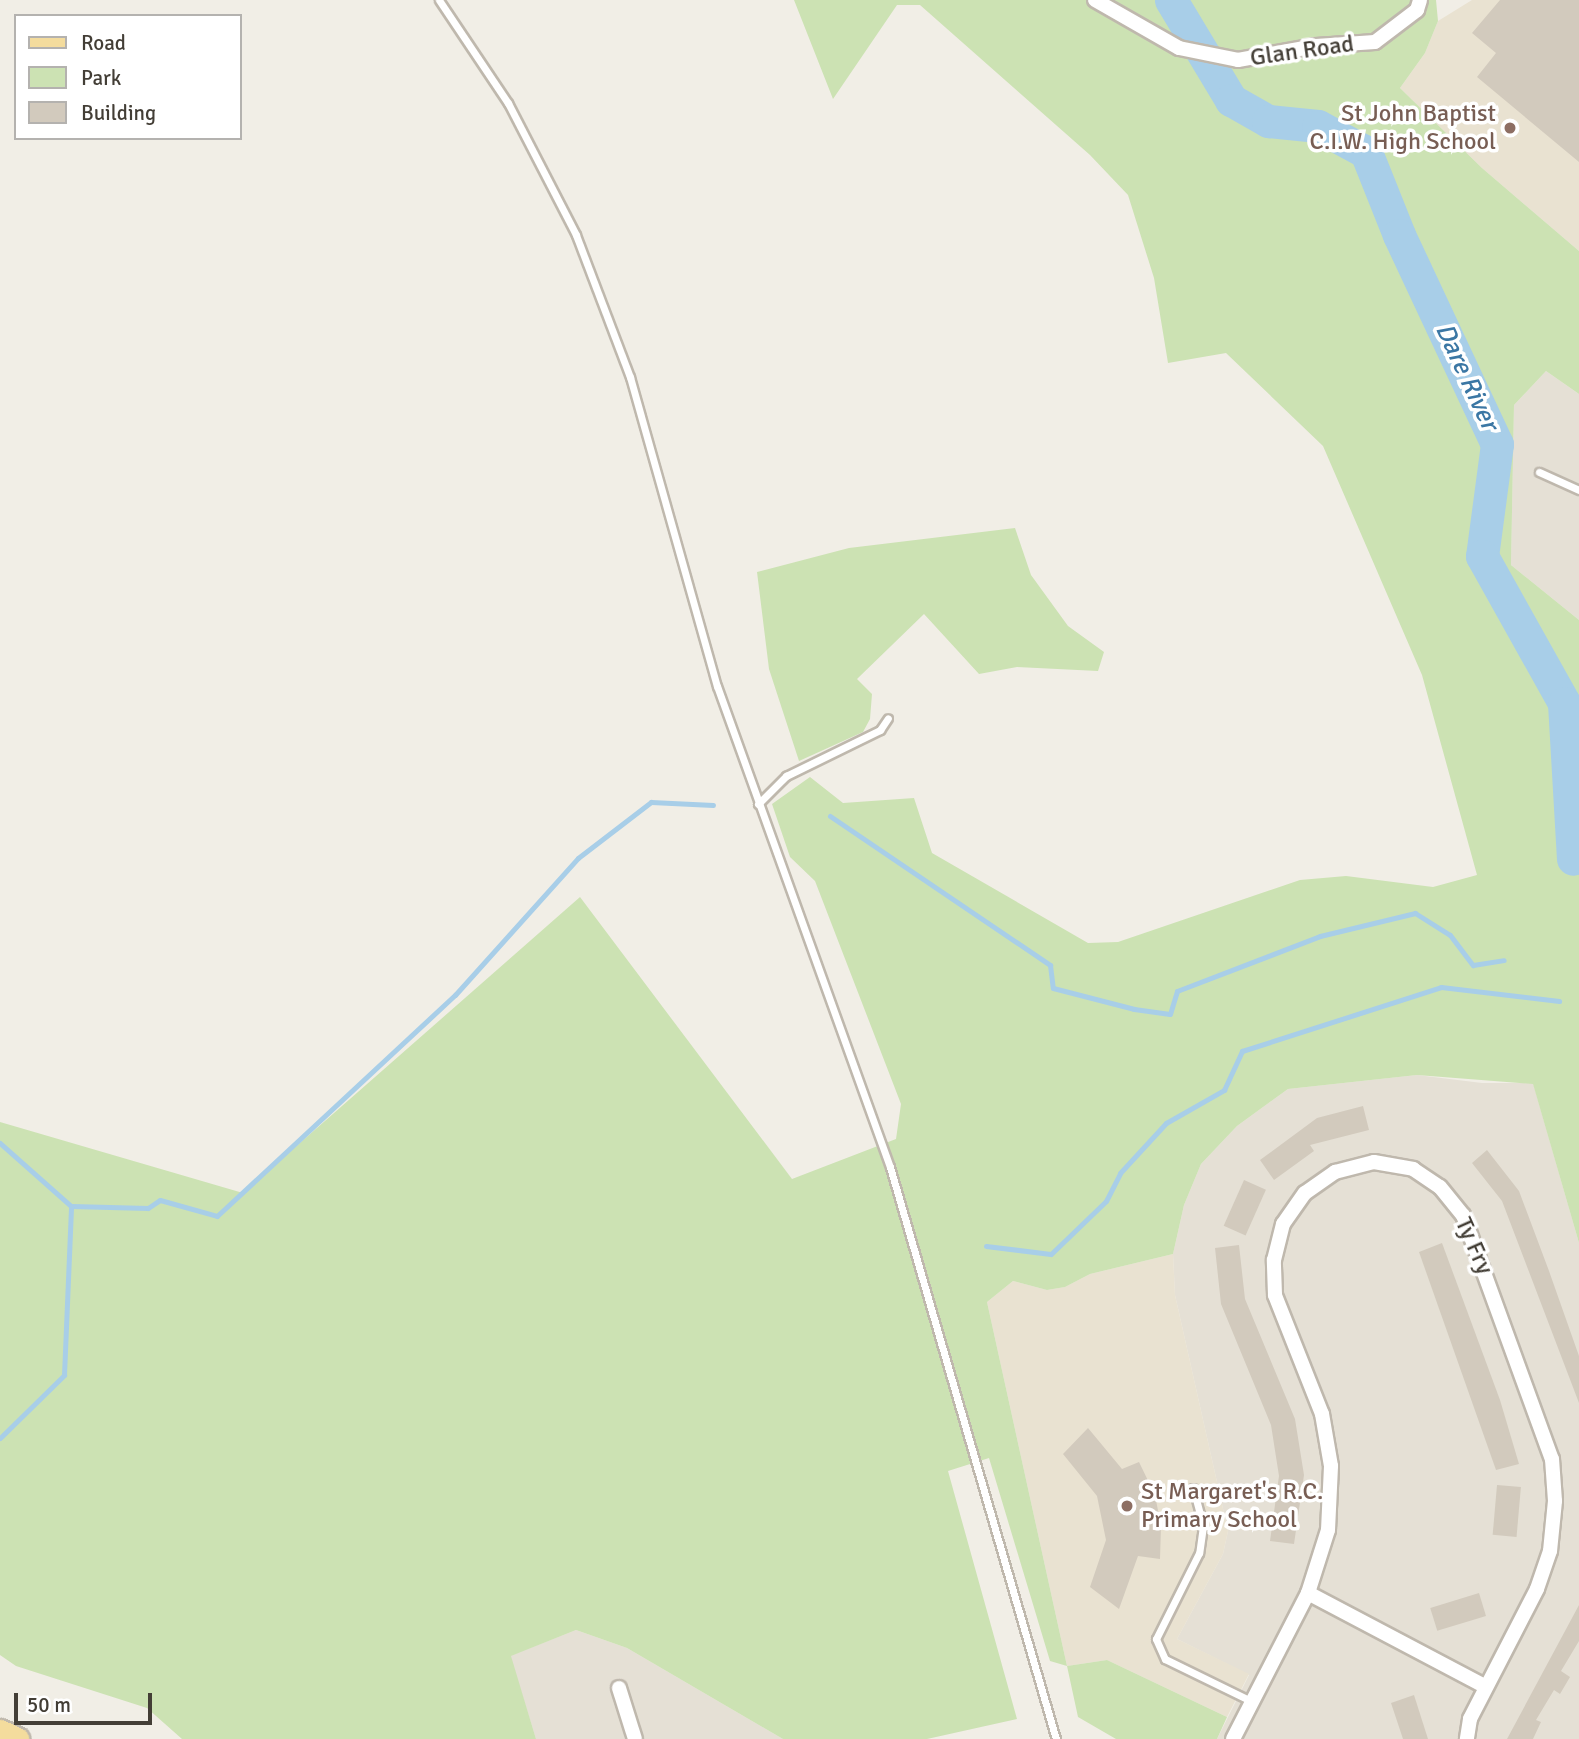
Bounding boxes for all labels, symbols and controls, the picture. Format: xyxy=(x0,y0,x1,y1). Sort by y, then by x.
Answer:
legend xyxy=(14,14,242,140)
street label: Glan Road xyxy=(1248,29,1356,73)
text: Road xyxy=(81,30,126,56)
text: Park xyxy=(81,65,121,91)
text: Building xyxy=(81,100,156,126)
place label: St John Baptist C.I.W. High School xyxy=(1309,100,1496,156)
marker: St John Baptist C.I.W. High School xyxy=(1502,120,1518,136)
water label: Dare River xyxy=(1428,319,1504,435)
street label: Ty Fry xyxy=(1449,1213,1499,1279)
place label: St Margaret's R.C. Primary School xyxy=(1141,1478,1323,1534)
marker: St Margaret's R.C. Primary School xyxy=(1119,1498,1135,1514)
scale bar xyxy=(18,1680,156,1724)
text: 50 m xyxy=(27,1692,71,1718)

